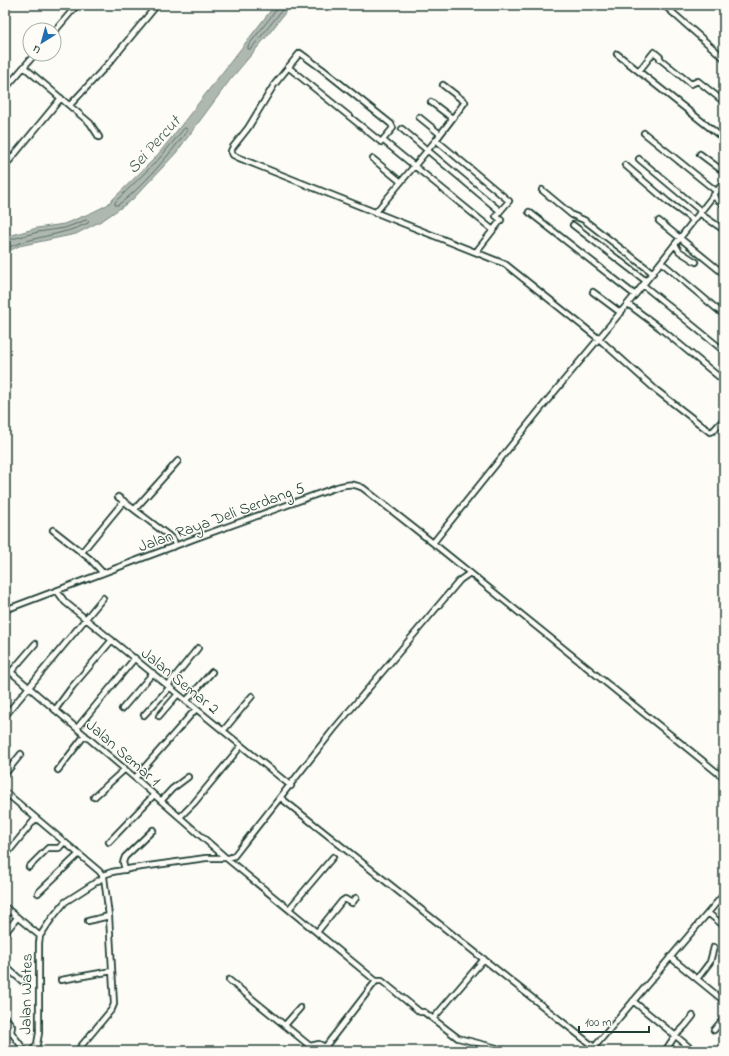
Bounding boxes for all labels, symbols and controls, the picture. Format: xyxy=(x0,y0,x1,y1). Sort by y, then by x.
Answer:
north arrow xyxy=(22,22,62,62)
text: U xyxy=(29,41,44,58)
water label: Sei Percut xyxy=(121,109,189,180)
street label: Jalan Raya Deli Serdang 5 xyxy=(135,477,308,559)
street label: Jalan Semar 2 xyxy=(135,642,224,721)
street label: Jalan Semar 1 xyxy=(80,714,165,793)
street label: Jalan Wates xyxy=(14,953,40,1035)
scale bar xyxy=(579,1008,649,1034)
text: 100 m xyxy=(585,1014,612,1032)

